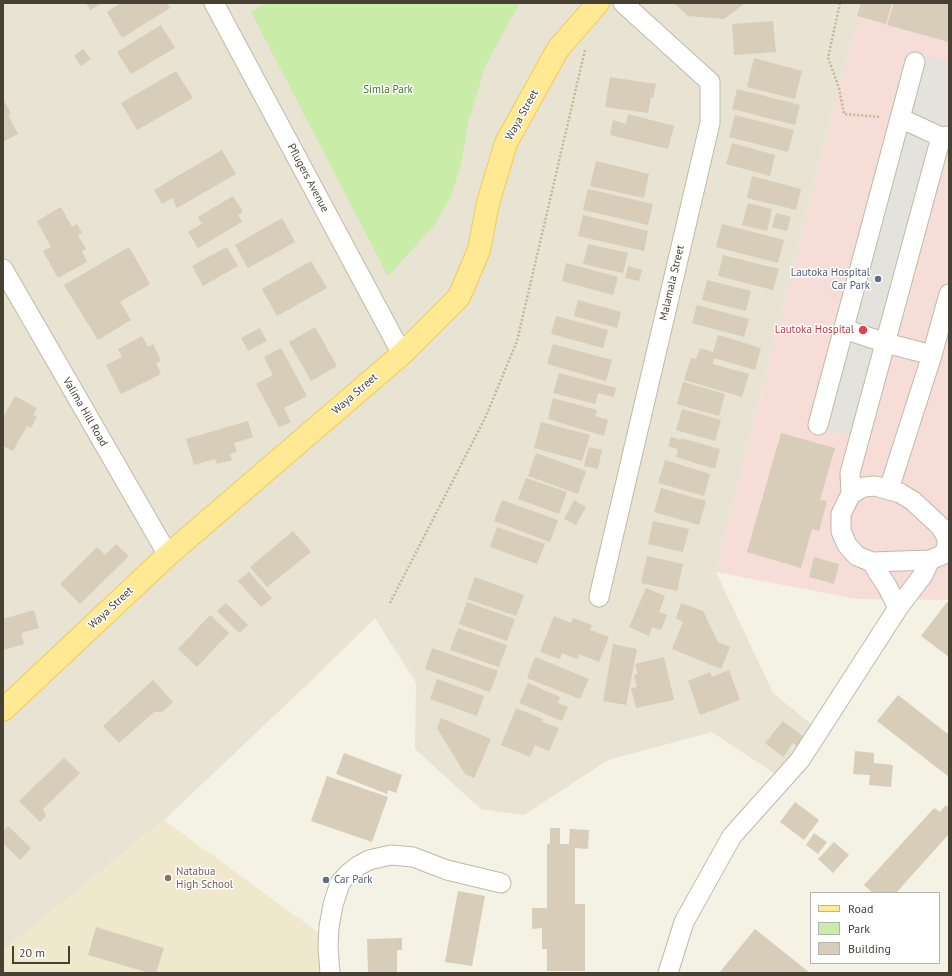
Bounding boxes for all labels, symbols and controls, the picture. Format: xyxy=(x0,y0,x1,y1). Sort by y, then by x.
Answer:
park label: Simla Park xyxy=(363,83,413,97)
street label: Waya Street xyxy=(503,87,541,143)
street label: Pflugers Avenue xyxy=(284,142,332,214)
street label: Malamala Street xyxy=(657,244,687,322)
place label: Lautoka Hospital Car Park xyxy=(791,266,870,292)
marker: Lautoka Hospital Car Park xyxy=(873,274,883,284)
place label: Lautoka Hospital xyxy=(775,323,854,337)
marker: Lautoka Hospital xyxy=(857,324,869,336)
street label: Waya Street xyxy=(330,371,380,417)
street label: Valima Hill Road xyxy=(60,375,110,449)
street label: Waya Street xyxy=(86,584,136,632)
place label: Natabua High School xyxy=(176,865,233,891)
marker: Natabua High School xyxy=(163,873,173,883)
place label: Car Park xyxy=(334,873,372,887)
marker: Car Park xyxy=(321,875,331,885)
legend xyxy=(810,892,940,964)
text: Road xyxy=(848,901,873,916)
text: Park xyxy=(848,921,870,936)
scale bar xyxy=(14,938,72,964)
text: Building xyxy=(848,941,891,956)
text: 20 m xyxy=(19,945,45,960)

